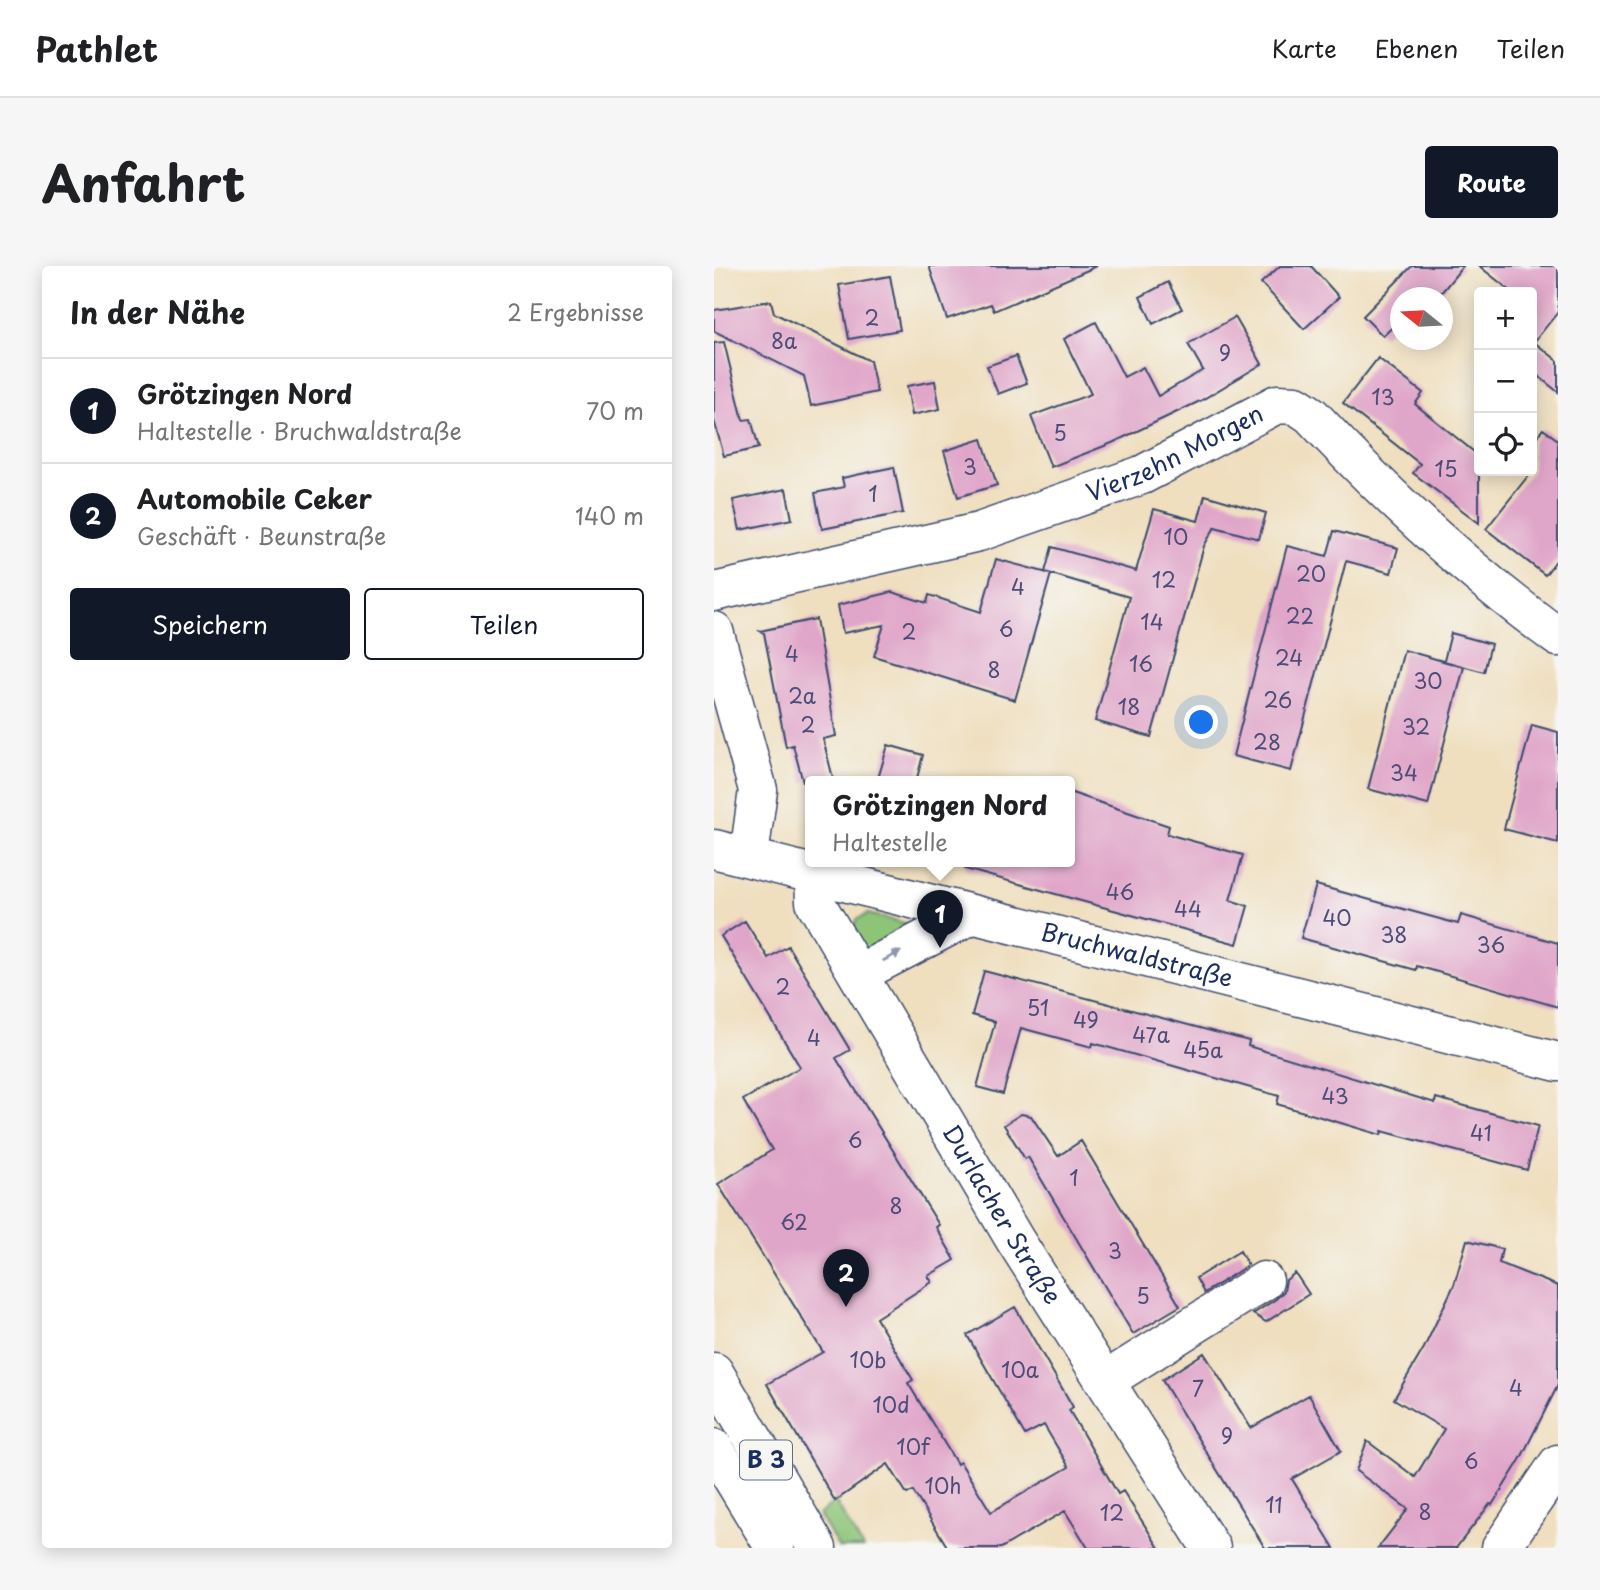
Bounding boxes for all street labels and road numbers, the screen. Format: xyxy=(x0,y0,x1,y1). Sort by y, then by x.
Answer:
street label: Vierzehn Morgen xyxy=(1081,394,1269,509)
street label: Bruchwaldstraße xyxy=(1038,912,1237,995)
street label: Durlacher Straße xyxy=(934,1117,1071,1311)
road number: B 3 xyxy=(740,1441,792,1480)

